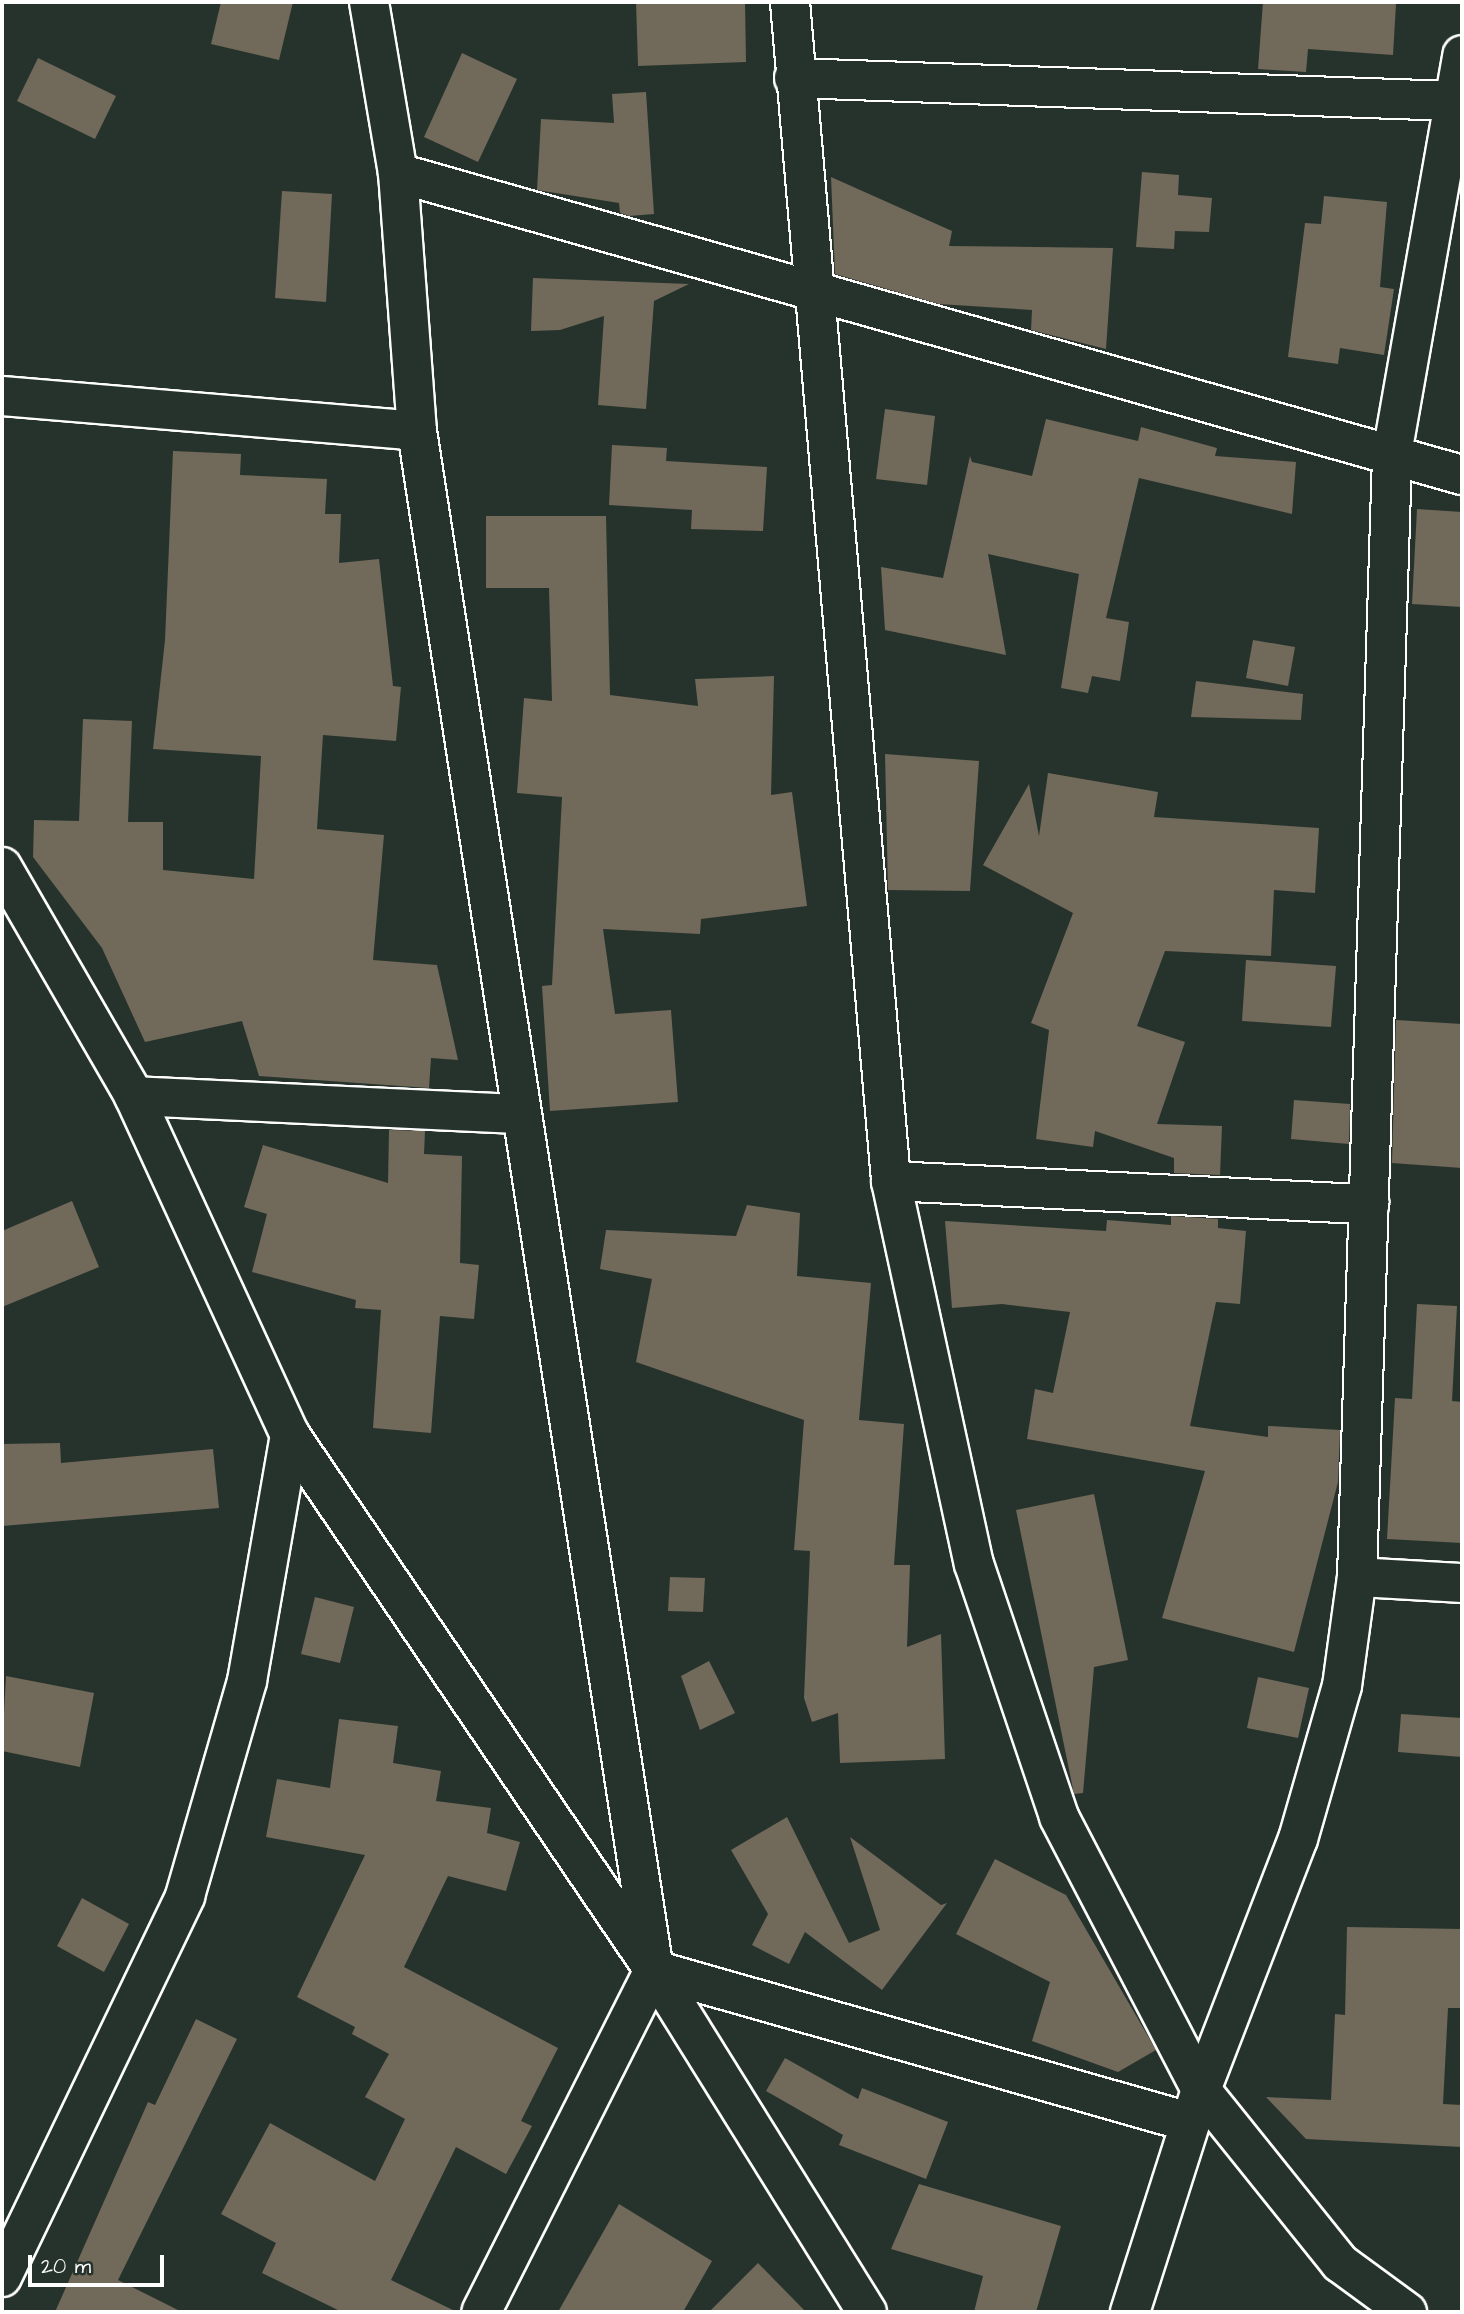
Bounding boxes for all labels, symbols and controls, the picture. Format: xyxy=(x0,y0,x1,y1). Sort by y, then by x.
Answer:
scale bar xyxy=(32,2240,168,2284)
text: 20 m xyxy=(41,2252,91,2281)

